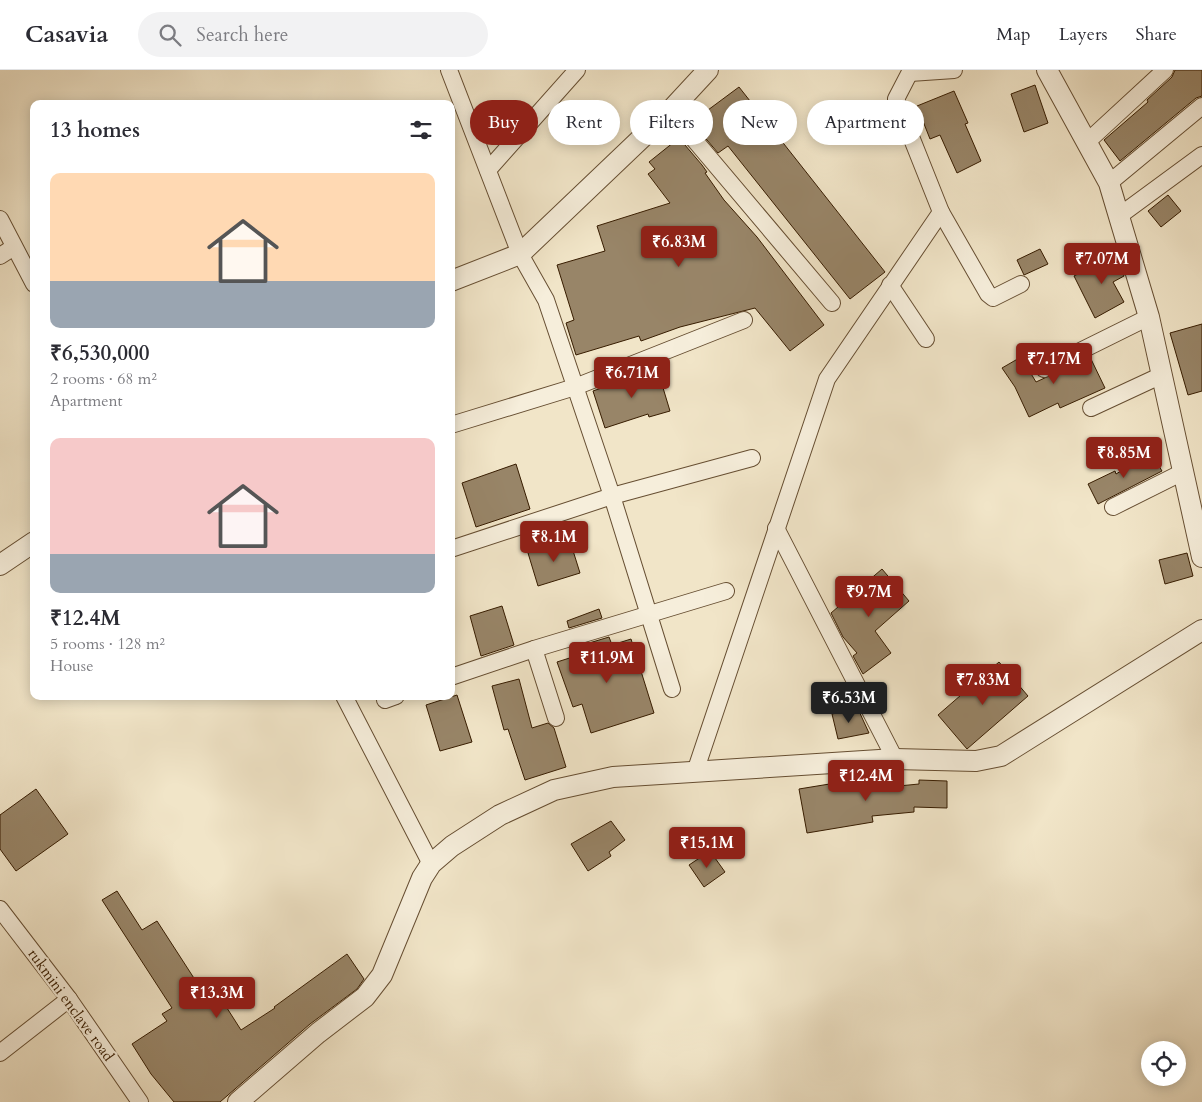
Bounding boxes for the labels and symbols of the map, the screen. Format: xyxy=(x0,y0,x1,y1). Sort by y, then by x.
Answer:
pin: ₹6.83M xyxy=(638,226,720,268)
pin: ₹7.07M xyxy=(1061,242,1143,285)
pin: ₹7.17M xyxy=(1013,342,1095,385)
pin: ₹6.71M xyxy=(591,356,673,399)
pin: ₹8.85M xyxy=(1083,436,1165,479)
pin: ₹8.1M xyxy=(519,520,589,563)
pin: ₹9.7M xyxy=(834,576,904,618)
pin: ₹11.9M xyxy=(566,642,648,684)
pin: ₹7.83M xyxy=(942,664,1024,706)
pin: ₹6.53M xyxy=(808,682,890,724)
pin: ₹12.4M xyxy=(825,760,907,802)
pin: ₹15.1M xyxy=(666,826,748,869)
street label: rukmini enclave road xyxy=(23,945,119,1065)
pin: ₹13.3M xyxy=(176,976,258,1019)

